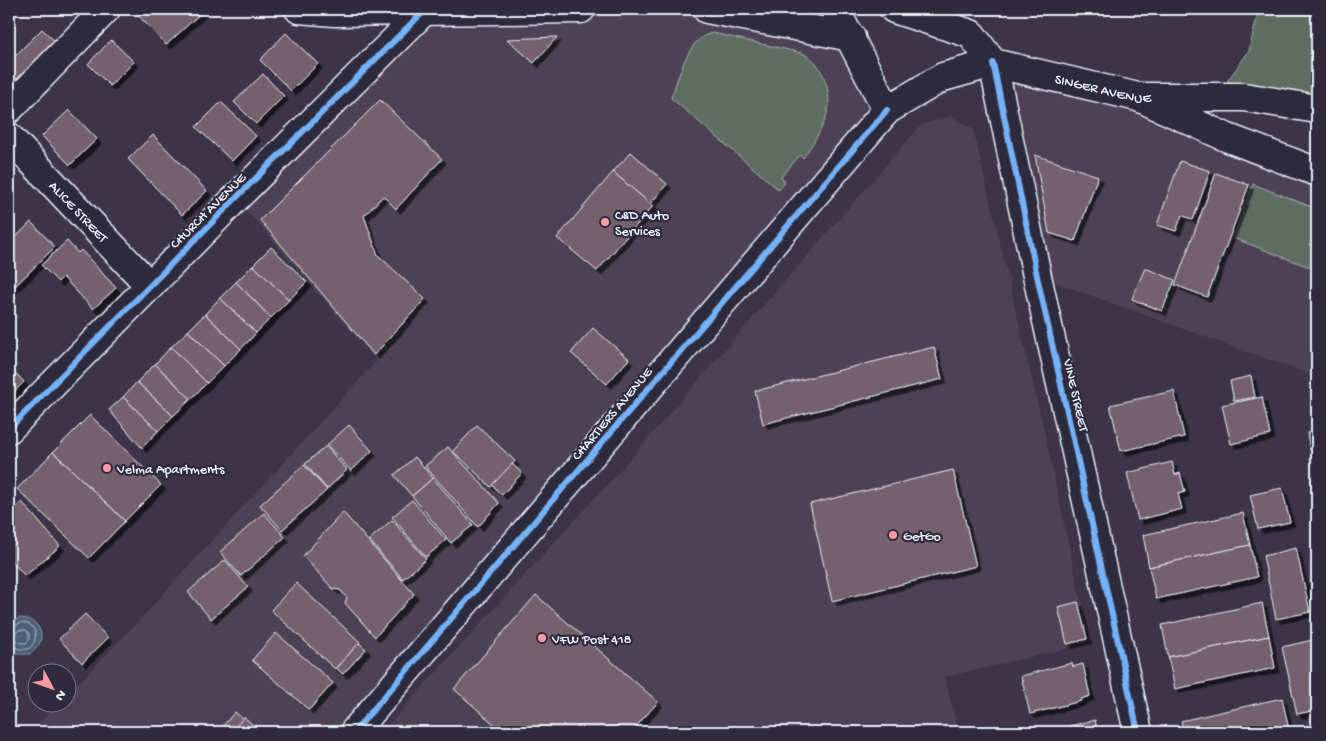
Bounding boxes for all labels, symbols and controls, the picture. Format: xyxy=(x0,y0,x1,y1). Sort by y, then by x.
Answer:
street label: SINGER AVENUE xyxy=(1053,72,1152,108)
street label: CHURCH AVENUE xyxy=(167,169,251,253)
street label: ALICE STREET xyxy=(44,178,111,248)
place label: C&D Auto Services xyxy=(615,208,669,241)
marker: C&D Auto Services xyxy=(599,216,611,228)
street label: VINE STREET xyxy=(1058,356,1091,434)
street label: CHARTIERS AVENUE xyxy=(569,364,658,465)
marker: Velma Apartments xyxy=(101,462,113,474)
place label: Velma Apartments xyxy=(116,462,225,479)
marker: GetGo xyxy=(887,529,899,541)
place label: GetGo xyxy=(903,529,941,546)
marker: VFW Post 418 xyxy=(536,632,548,644)
place label: VFW Post 418 xyxy=(551,632,632,649)
north arrow xyxy=(28,664,78,714)
text: N xyxy=(51,686,69,704)

